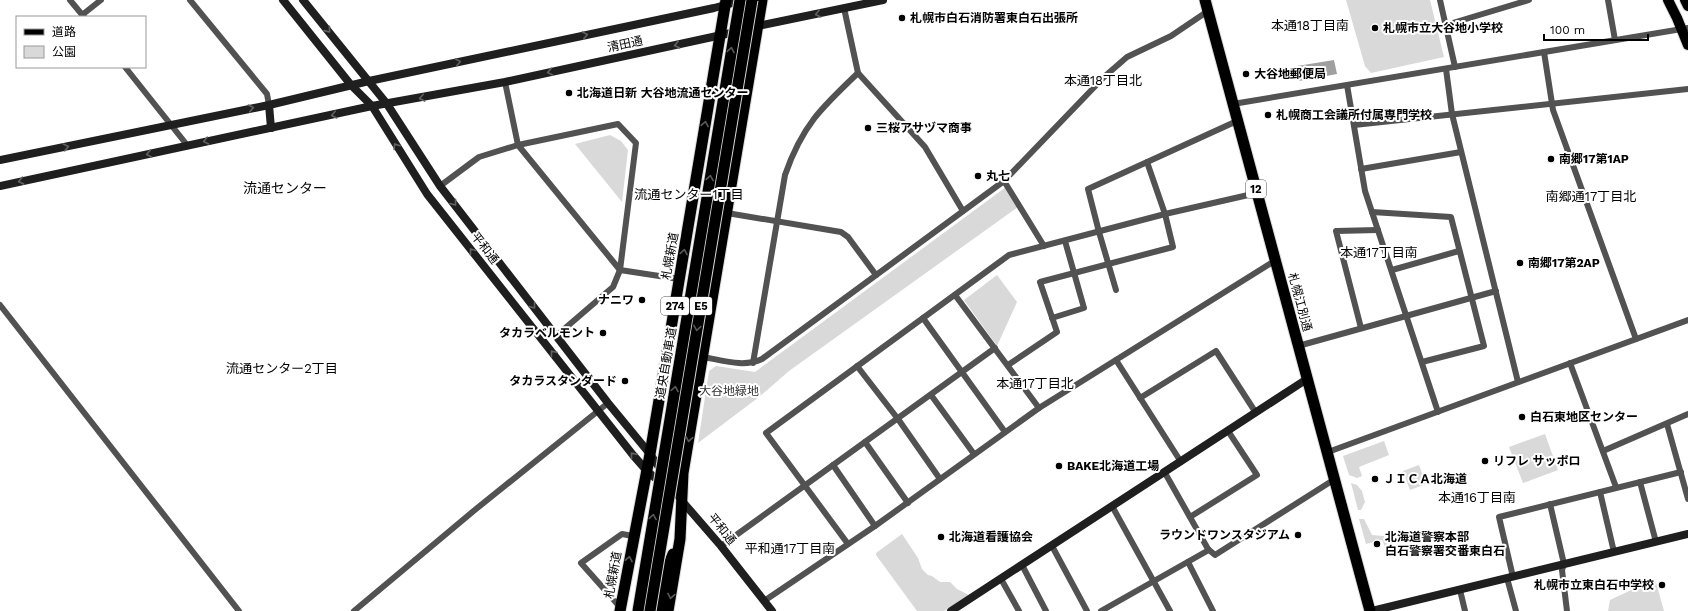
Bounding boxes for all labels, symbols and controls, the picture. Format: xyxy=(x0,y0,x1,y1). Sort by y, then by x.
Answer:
one-way arrow xyxy=(814,9,821,17)
place label: 札幌市白石消防署東白石出張所 xyxy=(910,11,1078,25)
marker: 札幌市白石消防署東白石出張所 xyxy=(897,13,907,23)
legend xyxy=(16,16,146,68)
scale bar xyxy=(1544,16,1648,42)
district label: 本通18丁目南 xyxy=(1271,18,1349,33)
place label: 札幌市立大谷地小学校 xyxy=(1383,21,1503,35)
marker: 札幌市立大谷地小学校 xyxy=(1370,23,1380,33)
text: 100 m xyxy=(1550,23,1585,37)
text: 道路 xyxy=(52,25,76,39)
one-way arrow xyxy=(323,26,330,33)
one-way arrow xyxy=(582,32,588,40)
street label: 清田通 xyxy=(606,33,644,55)
one-way arrow xyxy=(674,40,680,48)
text: 公園 xyxy=(52,45,76,59)
one-way arrow xyxy=(727,47,735,53)
one-way arrow xyxy=(455,58,461,66)
place label: 大谷地郵便局 xyxy=(1254,67,1326,81)
one-way arrow xyxy=(547,68,553,76)
marker: 大谷地郵便局 xyxy=(1241,69,1251,79)
district label: 本通18丁目北 xyxy=(1064,73,1142,88)
place label: 北海道日新 大谷地流通センター xyxy=(577,86,748,100)
marker: 北海道日新 大谷地流通センター xyxy=(564,88,574,98)
one-way arrow xyxy=(419,93,426,101)
one-way arrow xyxy=(248,105,254,113)
place label: 札幌商工会議所付属専門学校 xyxy=(1276,108,1432,122)
one-way arrow xyxy=(331,110,337,118)
marker: 札幌商工会議所付属専門学校 xyxy=(1263,110,1273,120)
one-way arrow xyxy=(701,120,709,127)
place label: 三桜アサヅマ商事 xyxy=(876,121,972,135)
marker: 三桜アサヅマ商事 xyxy=(863,123,873,133)
one-way arrow xyxy=(203,137,210,145)
one-way arrow xyxy=(62,143,69,151)
one-way arrow xyxy=(394,143,401,150)
one-way arrow xyxy=(145,149,152,157)
place label: 南郷17第1AP xyxy=(1559,152,1629,166)
marker: 南郷17第1AP xyxy=(1546,154,1556,164)
place label: 丸七 xyxy=(986,169,1010,183)
marker: 丸七 xyxy=(973,171,983,181)
one-way arrow xyxy=(705,175,714,181)
one-way arrow xyxy=(18,177,25,185)
district label: 流通センター xyxy=(243,180,327,196)
road number: 12 xyxy=(1246,180,1266,198)
district label: 流通センター1丁目 xyxy=(634,187,744,202)
district label: 南郷通17丁目北 xyxy=(1546,189,1636,204)
one-way arrow xyxy=(449,199,456,206)
street label: 平和通 xyxy=(468,230,502,266)
street label: 札幌新道 xyxy=(659,231,681,281)
district label: 本通17丁目南 xyxy=(1340,245,1418,260)
one-way arrow xyxy=(470,249,477,256)
one-way arrow xyxy=(679,249,688,255)
place label: 南郷17第2AP xyxy=(1528,256,1600,270)
marker: 南郷17第2AP xyxy=(1515,258,1525,268)
street label: 札幌江別通 xyxy=(1285,271,1315,333)
place label: ナニワ xyxy=(598,293,634,307)
marker: ナニワ xyxy=(637,295,647,305)
road number: 274 xyxy=(661,297,689,315)
road number: E5 xyxy=(690,297,712,315)
one-way arrow xyxy=(528,302,536,309)
one-way arrow xyxy=(693,325,702,332)
place label: タカラベルモント xyxy=(499,326,595,340)
street label: 道央自動車道 xyxy=(653,326,679,400)
marker: タカラベルモント xyxy=(598,328,608,338)
one-way arrow xyxy=(550,351,557,358)
district label: 流通センター2丁目 xyxy=(226,361,338,376)
place label: タカラスタンダード xyxy=(509,374,617,388)
marker: タカラスタンダード xyxy=(620,376,630,386)
district label: 本通17丁目北 xyxy=(996,376,1074,391)
park label: 大谷地緑地 xyxy=(699,384,759,398)
one-way arrow xyxy=(670,386,679,392)
place label: 白石東地区センター xyxy=(1530,410,1638,424)
marker: 白石東地区センター xyxy=(1517,412,1527,422)
one-way arrow xyxy=(685,436,694,442)
one-way arrow xyxy=(631,453,638,460)
place label: リフレ サッポロ xyxy=(1493,454,1580,468)
marker: リフレ サッポロ xyxy=(1480,456,1490,466)
place label: BAKE北海道工場 xyxy=(1067,459,1159,473)
marker: BAKE北海道工場 xyxy=(1054,461,1064,471)
place label: ＪＩＣＡ北海道 xyxy=(1383,472,1467,486)
marker: ＪＩＣＡ北海道 xyxy=(1370,474,1380,484)
district label: 本通16丁目南 xyxy=(1438,490,1516,505)
street label: 平和通 xyxy=(705,511,739,547)
one-way arrow xyxy=(649,514,657,520)
place label: ラウンドワンスタジアム xyxy=(1159,528,1290,542)
place label: 北海道看護協会 xyxy=(949,530,1033,544)
marker: ラウンドワンスタジアム xyxy=(1293,530,1303,540)
place label: 北海道警察本部 白石警察署交番東白石 xyxy=(1385,530,1505,558)
marker: 北海道看護協会 xyxy=(936,532,946,542)
marker: 北海道警察本部 白石警察署交番東白石 xyxy=(1372,539,1382,549)
district label: 平和通17丁目南 xyxy=(745,541,835,556)
street label: 札幌新道 xyxy=(602,550,624,600)
one-way arrow xyxy=(624,556,633,562)
place label: 札幌市立東白石中学校 xyxy=(1534,578,1654,592)
marker: 札幌市立東白石中学校 xyxy=(1657,580,1667,590)
one-way arrow xyxy=(667,593,676,599)

